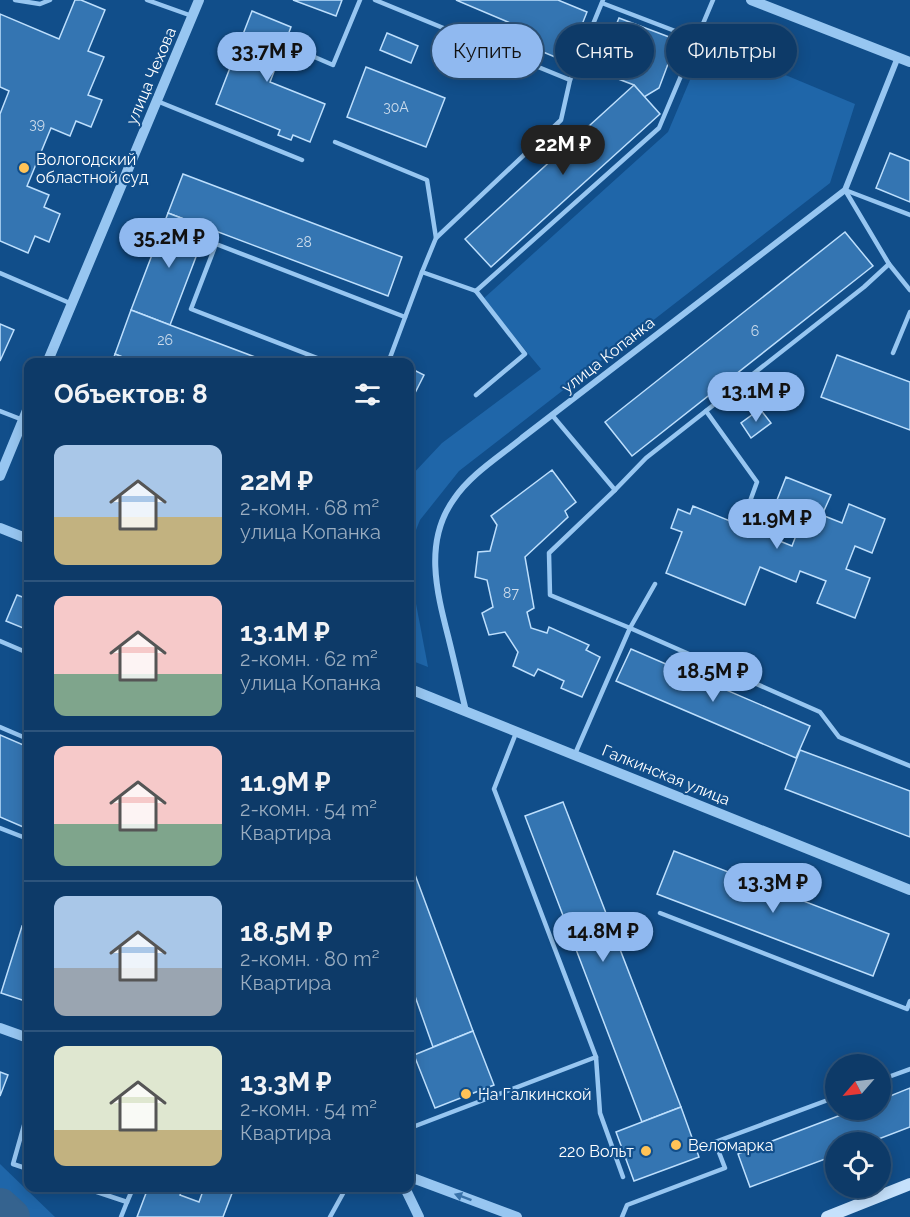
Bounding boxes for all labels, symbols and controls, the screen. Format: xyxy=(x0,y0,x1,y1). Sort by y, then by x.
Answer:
street label: улица Чехова xyxy=(122,24,180,128)
chip: Купить xyxy=(432,24,543,78)
chip: Снять xyxy=(555,24,654,78)
chip: Фильтры xyxy=(666,24,797,78)
pin: 33.7M ₽ xyxy=(212,32,322,83)
text: 33.7M ₽ xyxy=(231,39,303,63)
house number: 30А xyxy=(383,99,409,115)
house number: 39 xyxy=(29,116,45,132)
pin: 22M ₽ xyxy=(521,125,605,176)
text: 22M ₽ xyxy=(535,132,591,156)
place label: Вологодский областной суд xyxy=(36,150,149,187)
marker: Вологодский областной суд xyxy=(17,161,31,175)
pin: 35.2M ₽ xyxy=(114,218,224,269)
text: 35.2M ₽ xyxy=(133,225,205,249)
house number: 28 xyxy=(296,234,312,250)
street label: улица Копанка xyxy=(558,313,658,397)
house number: 6 xyxy=(751,323,759,339)
house number: 26 xyxy=(157,332,173,348)
pin: 13.1M ₽ xyxy=(701,372,811,423)
icon: filters xyxy=(351,378,384,411)
text: Объектов: 8 xyxy=(54,379,208,409)
text: 13.1M ₽ xyxy=(721,379,791,403)
text: 22M ₽ xyxy=(240,466,313,496)
icon: home xyxy=(102,469,174,541)
text: 2-комн. · 68 m² xyxy=(240,496,379,520)
pin: 11.9M ₽ xyxy=(722,499,832,550)
text: 11.9M ₽ xyxy=(742,506,812,530)
text: улица Копанка xyxy=(240,520,381,544)
house number: 87 xyxy=(503,585,519,601)
text: 13.1M ₽ xyxy=(240,617,330,647)
icon: home xyxy=(102,620,174,692)
text: 2-комн. · 62 m² xyxy=(240,647,378,671)
pin: 18.5M ₽ xyxy=(658,652,768,703)
text: 18.5M ₽ xyxy=(677,659,749,683)
text: улица Копанка xyxy=(240,671,381,695)
street label: Галкинская улица xyxy=(599,741,733,809)
text: 11.9M ₽ xyxy=(240,767,331,797)
icon: home xyxy=(102,770,174,842)
text: 2-комн. · 54 m² xyxy=(240,797,377,821)
text: Квартира xyxy=(240,821,331,845)
pin: 13.3M ₽ xyxy=(718,863,828,914)
text: 13.3M ₽ xyxy=(738,870,808,894)
pin: 14.8M ₽ xyxy=(548,912,658,963)
text: 18.5M ₽ xyxy=(240,917,333,947)
text: 14.8M ₽ xyxy=(567,919,639,943)
icon: home xyxy=(102,920,174,992)
text: 2-комн. · 80 m² xyxy=(240,947,379,971)
text: Квартира xyxy=(240,971,331,995)
north arrow xyxy=(825,1054,891,1120)
map controls xyxy=(825,1054,891,1198)
text: 13.3M ₽ xyxy=(240,1067,332,1097)
icon: home xyxy=(102,1070,174,1142)
place label: На Галкинской xyxy=(478,1085,591,1104)
marker: На Галкинской xyxy=(459,1087,473,1101)
text: 2-комн. · 54 m² xyxy=(240,1097,377,1121)
text: Квартира xyxy=(240,1121,331,1145)
button: locate xyxy=(825,1132,891,1198)
place label: Веломарка xyxy=(688,1136,774,1155)
marker: Веломарка xyxy=(669,1138,683,1152)
place label: 220 Вольт xyxy=(559,1142,634,1161)
marker: 220 Вольт xyxy=(639,1144,653,1158)
one-way arrow xyxy=(454,1192,472,1201)

